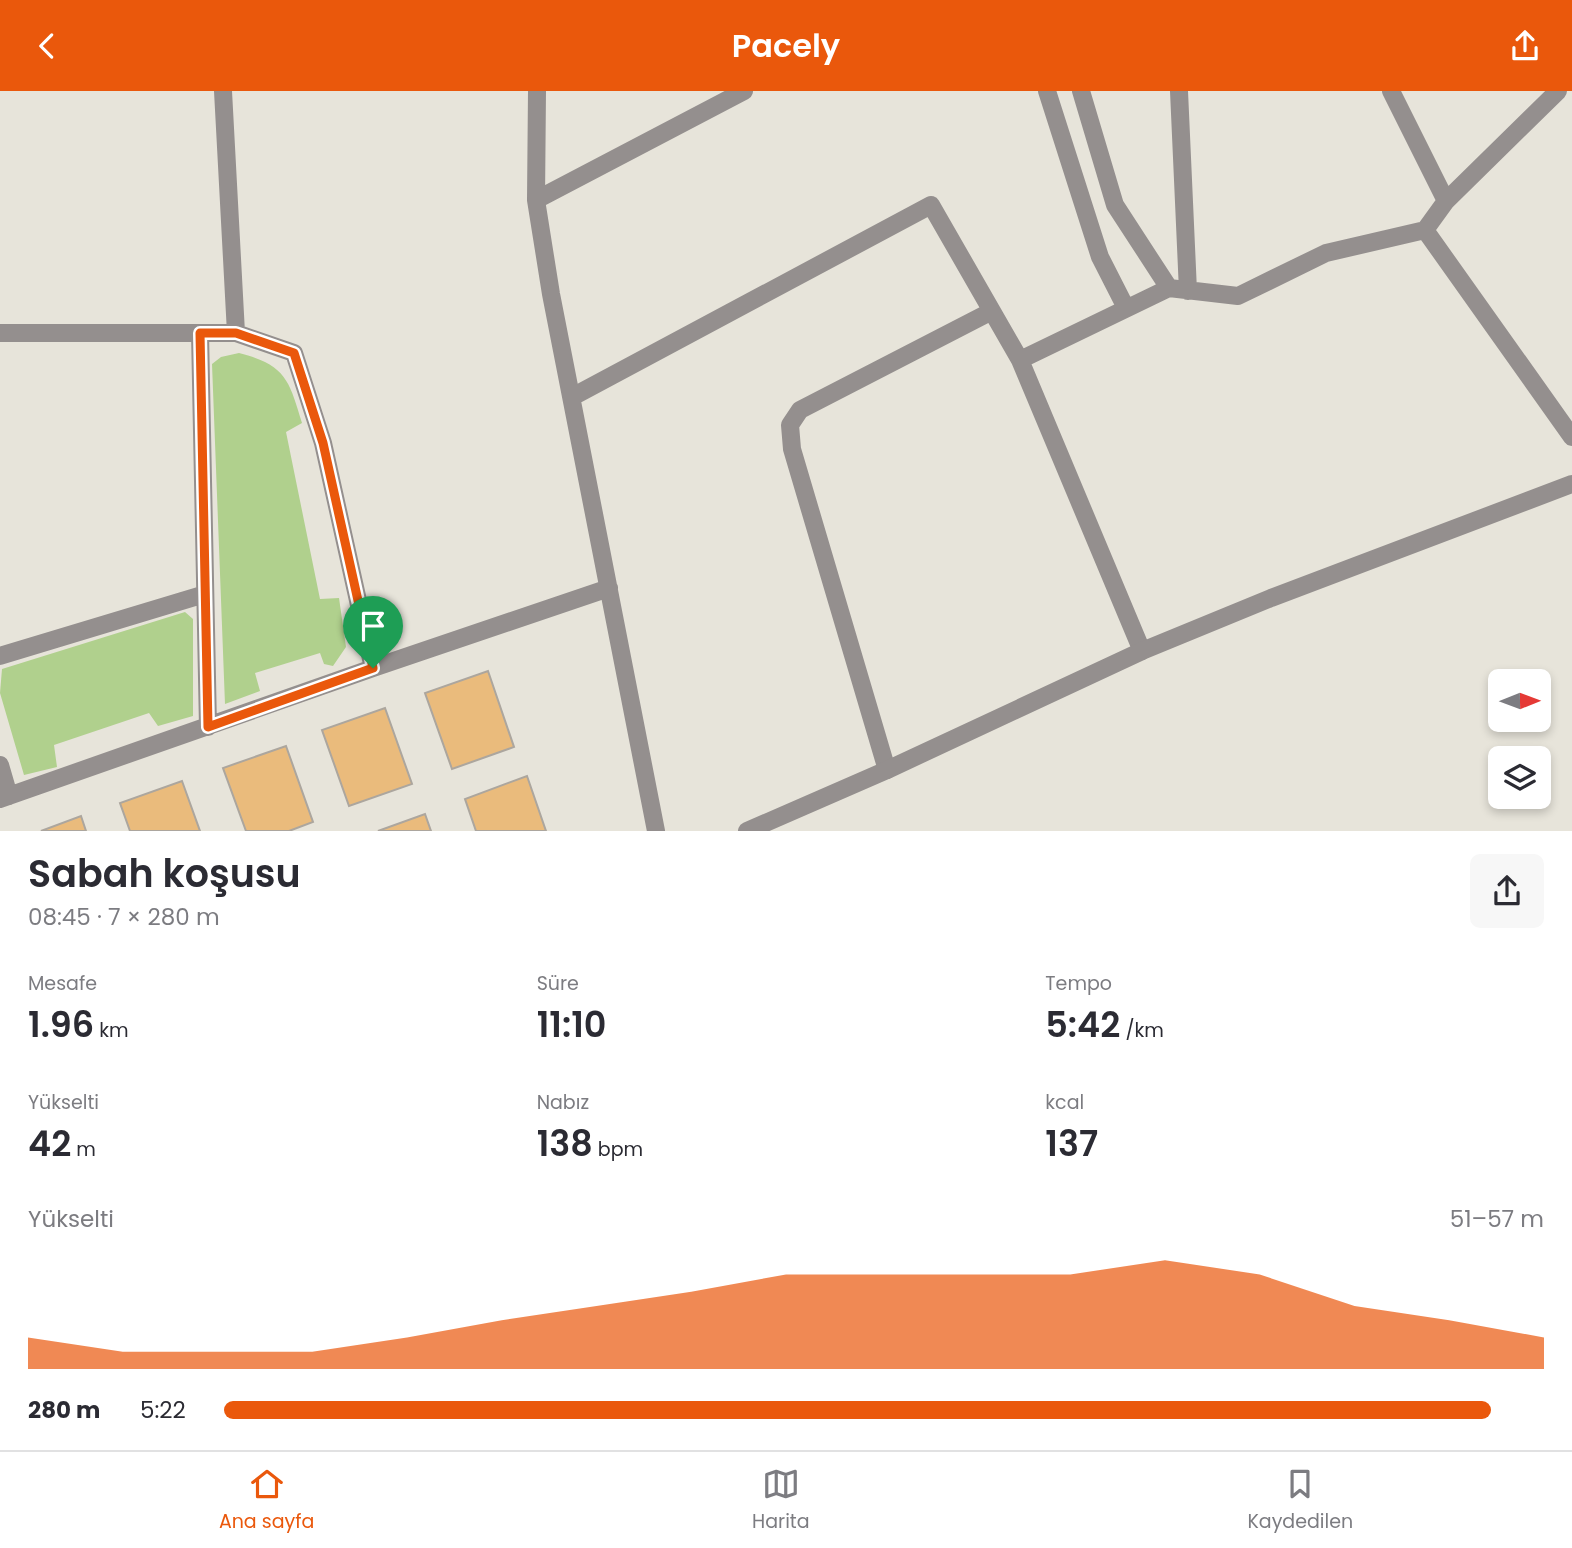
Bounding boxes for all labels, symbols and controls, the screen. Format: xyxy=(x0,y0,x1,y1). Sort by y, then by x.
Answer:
text: Pacely xyxy=(732,23,840,68)
icon: back xyxy=(28,27,66,65)
icon: share xyxy=(1506,27,1544,65)
pin xyxy=(343,596,403,668)
icon: arrive xyxy=(354,607,392,645)
north arrow xyxy=(1488,669,1550,731)
map controls xyxy=(1488,669,1551,809)
button: layers xyxy=(1488,746,1551,809)
text: Sabah koşusu xyxy=(28,847,301,900)
button: share xyxy=(1470,854,1544,928)
text: 08:45 · 7 × 280 m xyxy=(28,901,220,933)
text: Mesafe xyxy=(28,970,97,997)
text: Süre xyxy=(537,970,579,997)
text: Tempo xyxy=(1045,970,1112,997)
text: 1.96 xyxy=(28,1000,94,1049)
text: 11:10 xyxy=(537,1000,606,1049)
text: 5:42 xyxy=(1045,1000,1120,1049)
text: km xyxy=(94,1017,129,1044)
text: /km xyxy=(1120,1017,1164,1044)
text: Yükselti xyxy=(28,1089,99,1116)
text: Nabız xyxy=(537,1089,589,1116)
text: kcal xyxy=(1045,1089,1084,1116)
text: 42 xyxy=(28,1119,71,1168)
text: 138 xyxy=(537,1119,593,1168)
text: 137 xyxy=(1045,1119,1098,1168)
text: m xyxy=(71,1136,96,1163)
text: bpm xyxy=(593,1136,643,1163)
text: Yükselti xyxy=(28,1203,114,1235)
text: 51–57 m xyxy=(1450,1203,1544,1235)
text: 280 m xyxy=(28,1394,100,1426)
text: 5:22 xyxy=(140,1394,186,1426)
tab: Ana sayfa xyxy=(219,1465,314,1536)
tab: Harita xyxy=(752,1465,810,1536)
tab: Kaydedilen xyxy=(1247,1465,1353,1536)

